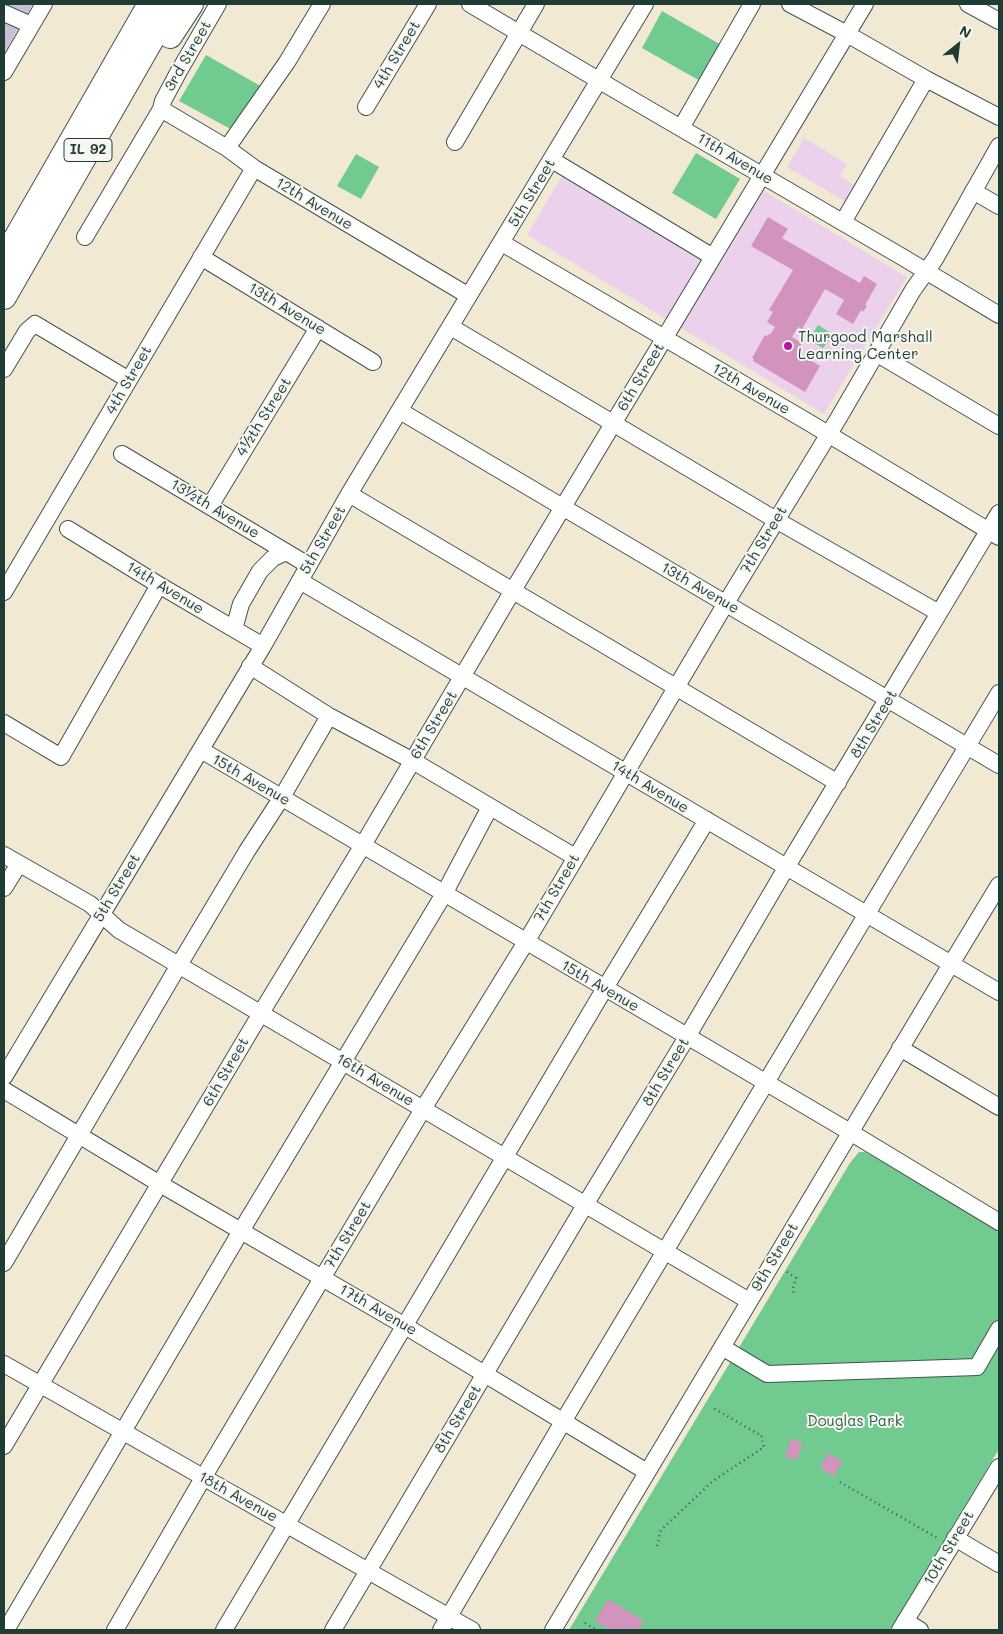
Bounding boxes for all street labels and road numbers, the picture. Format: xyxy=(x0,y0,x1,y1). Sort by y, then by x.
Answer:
street label: 3rd Street xyxy=(161,18,215,94)
street label: 4th Street xyxy=(370,18,424,92)
street label: 11th Avenue xyxy=(694,129,776,189)
road number: IL 92 xyxy=(64,138,112,162)
street label: 5th Street xyxy=(505,156,559,230)
street label: 12th Avenue xyxy=(272,174,356,234)
street label: 13th Avenue xyxy=(245,279,329,339)
street label: 6th Street xyxy=(614,340,668,414)
street label: 4th Street xyxy=(102,342,156,418)
street label: 12th Avenue xyxy=(709,360,793,418)
street label: 4½th Street xyxy=(233,374,295,460)
street label: 13½th Avenue xyxy=(167,475,263,543)
street label: 5th Street xyxy=(296,502,350,578)
street label: 7th Street xyxy=(737,503,791,577)
street label: 14th Avenue xyxy=(123,558,207,618)
street label: 13th Avenue xyxy=(658,558,742,618)
street label: 8th Street xyxy=(847,687,901,761)
street label: 6th Street xyxy=(407,688,461,762)
street label: 15th Avenue xyxy=(209,750,293,810)
street label: 14th Avenue xyxy=(608,757,692,817)
street label: 5th Street xyxy=(90,851,144,925)
street label: 7th Street xyxy=(530,851,584,925)
street label: 15th Avenue xyxy=(558,956,642,1016)
street label: 6th Street xyxy=(199,1034,253,1110)
street label: 8th Street xyxy=(639,1035,693,1109)
street label: 16th Avenue xyxy=(333,1050,417,1110)
street label: 7th Street xyxy=(321,1198,375,1272)
street label: 9th Street xyxy=(748,1220,802,1294)
street label: 17th Avenue xyxy=(336,1281,420,1339)
street label: 8th Street xyxy=(431,1382,485,1456)
street label: 18th Avenue xyxy=(195,1468,281,1526)
street label: 10th Street xyxy=(920,1508,978,1588)

